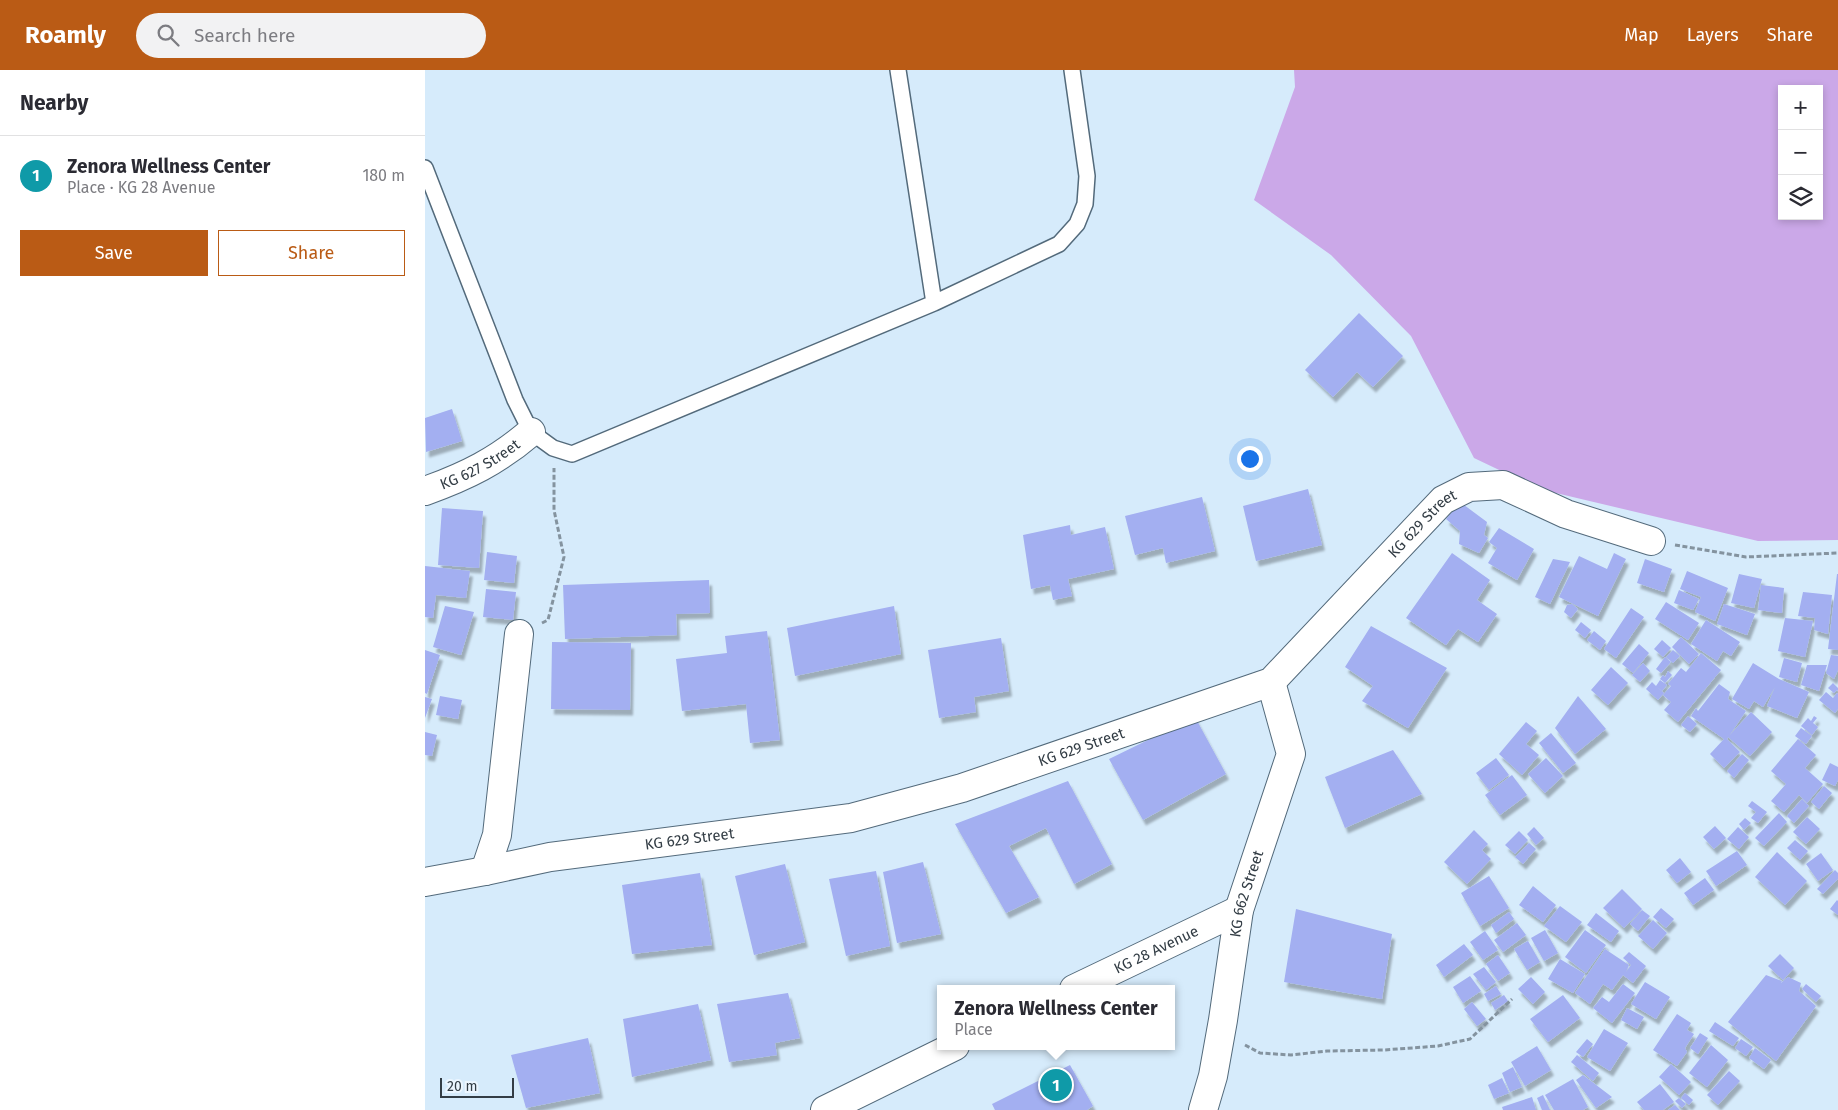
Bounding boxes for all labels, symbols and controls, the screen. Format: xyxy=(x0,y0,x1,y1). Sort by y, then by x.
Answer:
search box xyxy=(136,13,486,58)
text: Roamly xyxy=(25,21,106,49)
icon: search xyxy=(154,21,182,49)
text: Search here xyxy=(194,24,295,47)
text: Map xyxy=(1624,24,1659,46)
text: Layers xyxy=(1687,24,1739,46)
text: Share xyxy=(1767,24,1813,46)
map controls xyxy=(1778,85,1823,220)
button: + xyxy=(1778,85,1823,130)
text: Nearby xyxy=(20,90,88,116)
button: − xyxy=(1778,130,1823,175)
text: Zenora Wellness Center xyxy=(67,155,270,178)
text: 1 xyxy=(32,166,40,185)
text: 180 m xyxy=(362,166,405,185)
button: layers xyxy=(1778,175,1823,220)
text: Place · KG 28 Avenue xyxy=(67,178,215,197)
button: Save xyxy=(20,230,208,276)
button: Share xyxy=(218,230,405,276)
street label: KG 627 Street xyxy=(437,435,524,494)
your location xyxy=(1237,446,1263,472)
street label: KG 629 Street xyxy=(1384,486,1460,561)
street label: KG 629 Street xyxy=(1036,724,1127,770)
street label: KG 629 Street xyxy=(644,824,736,854)
street label: KG 662 Street xyxy=(1226,847,1268,939)
street label: KG 28 Avenue xyxy=(1111,922,1201,978)
popup xyxy=(937,985,1175,1050)
text: Zenora Wellness Center xyxy=(954,997,1158,1020)
text: Place xyxy=(954,1020,993,1039)
pin: 1 xyxy=(1040,1066,1072,1104)
scale bar xyxy=(440,1075,514,1098)
text: 20 m xyxy=(447,1078,477,1095)

